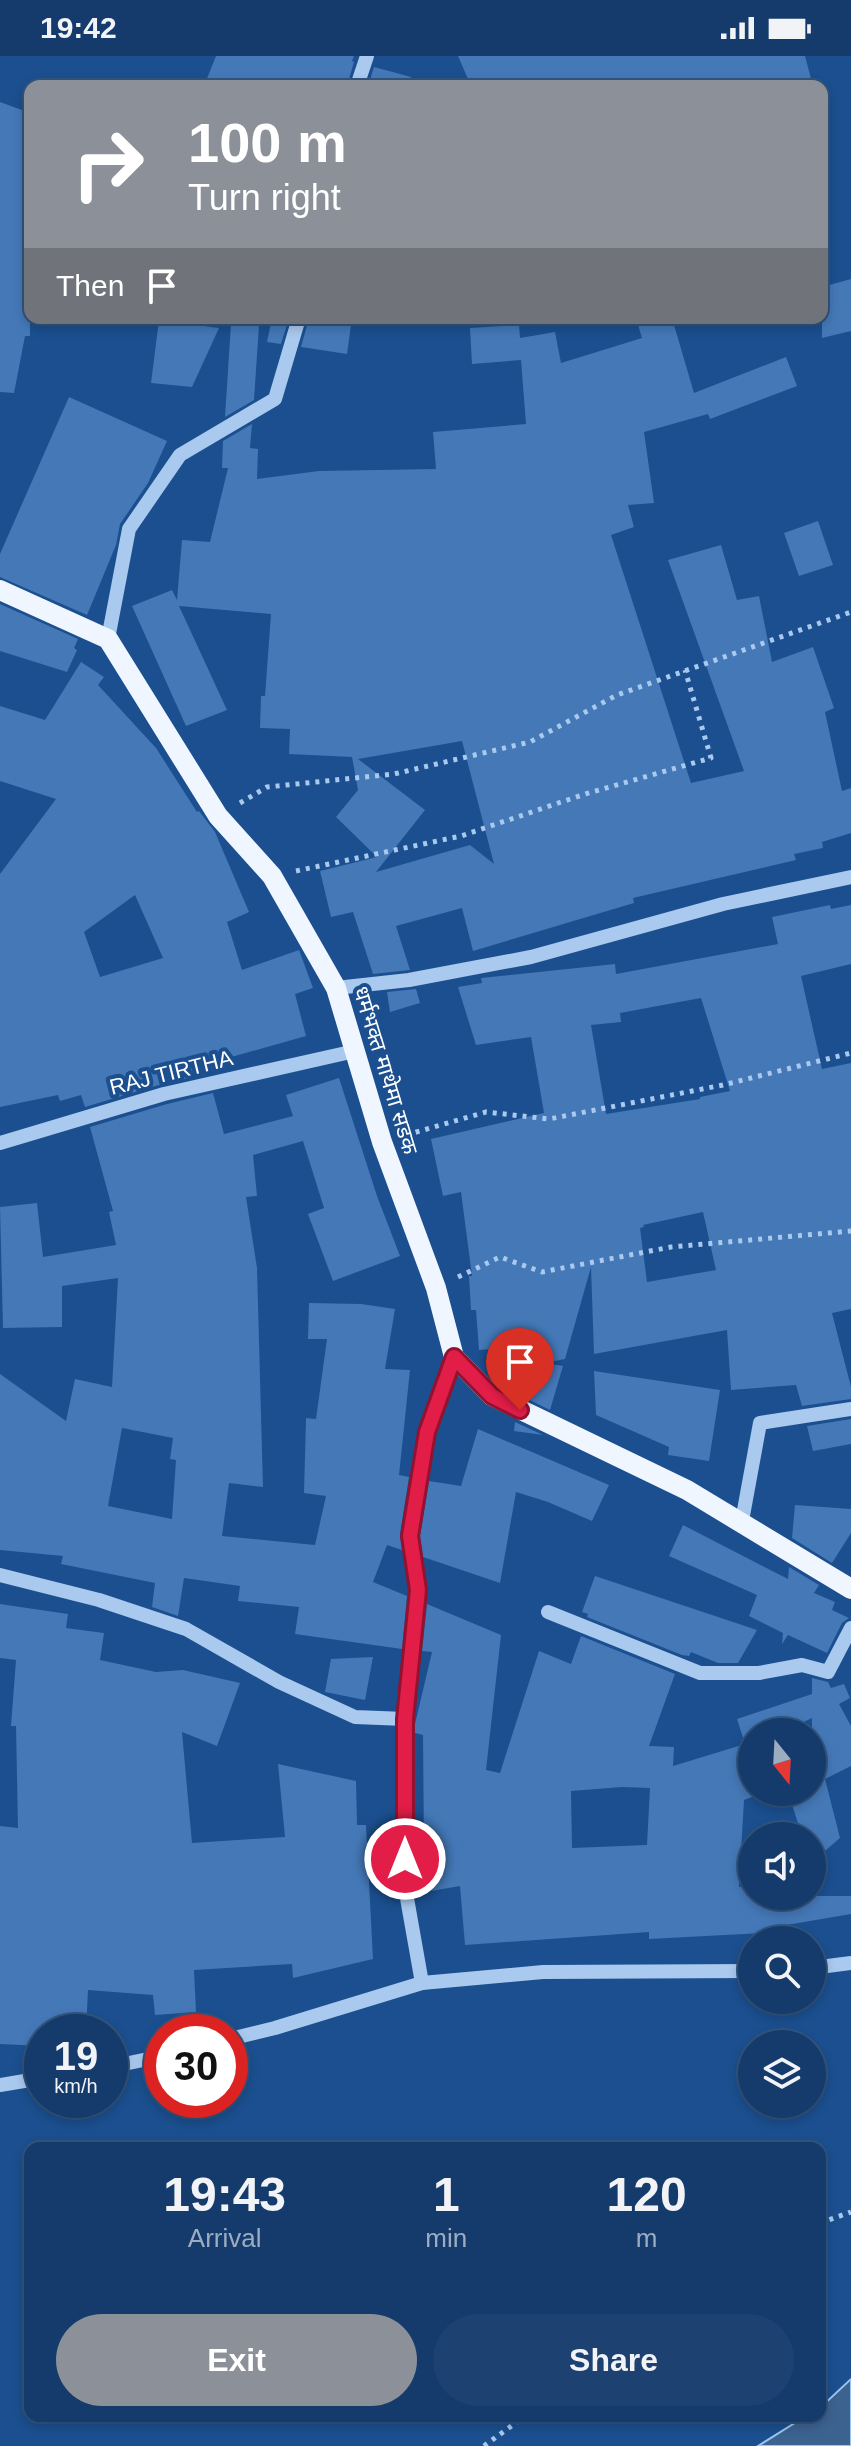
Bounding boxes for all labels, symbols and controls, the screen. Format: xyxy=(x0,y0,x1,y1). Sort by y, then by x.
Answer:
text: 19:42 xyxy=(40,11,117,44)
text: 100 m xyxy=(188,111,347,174)
icon: right xyxy=(56,112,160,216)
text: Turn right xyxy=(188,177,341,218)
icon: arrive xyxy=(140,264,184,308)
text: Then xyxy=(56,269,124,302)
street label: धर्मभक्त माथेमा सडक xyxy=(348,983,424,1158)
street label: RAJ TIRTHA xyxy=(107,1045,236,1100)
pin xyxy=(486,1328,554,1410)
icon: arrive xyxy=(498,1340,542,1384)
north arrow xyxy=(738,1718,826,1806)
map controls xyxy=(738,1718,826,2118)
position arrow xyxy=(363,1817,447,1901)
button: sound xyxy=(738,1822,826,1910)
button: search xyxy=(738,1926,826,2014)
speed limit sign: 30 xyxy=(144,2014,248,2118)
button: layers xyxy=(738,2030,826,2118)
text: 19 xyxy=(54,2034,98,2078)
text: km/h xyxy=(54,2075,98,2097)
text: 19:43 xyxy=(163,2168,286,2221)
text: 1 xyxy=(433,2168,460,2221)
text: 120 xyxy=(607,2168,687,2221)
text: Arrival xyxy=(188,2223,262,2253)
text: min xyxy=(425,2223,467,2253)
text: m xyxy=(636,2223,657,2253)
button: Exit xyxy=(56,2314,417,2406)
button: Share xyxy=(433,2314,794,2406)

